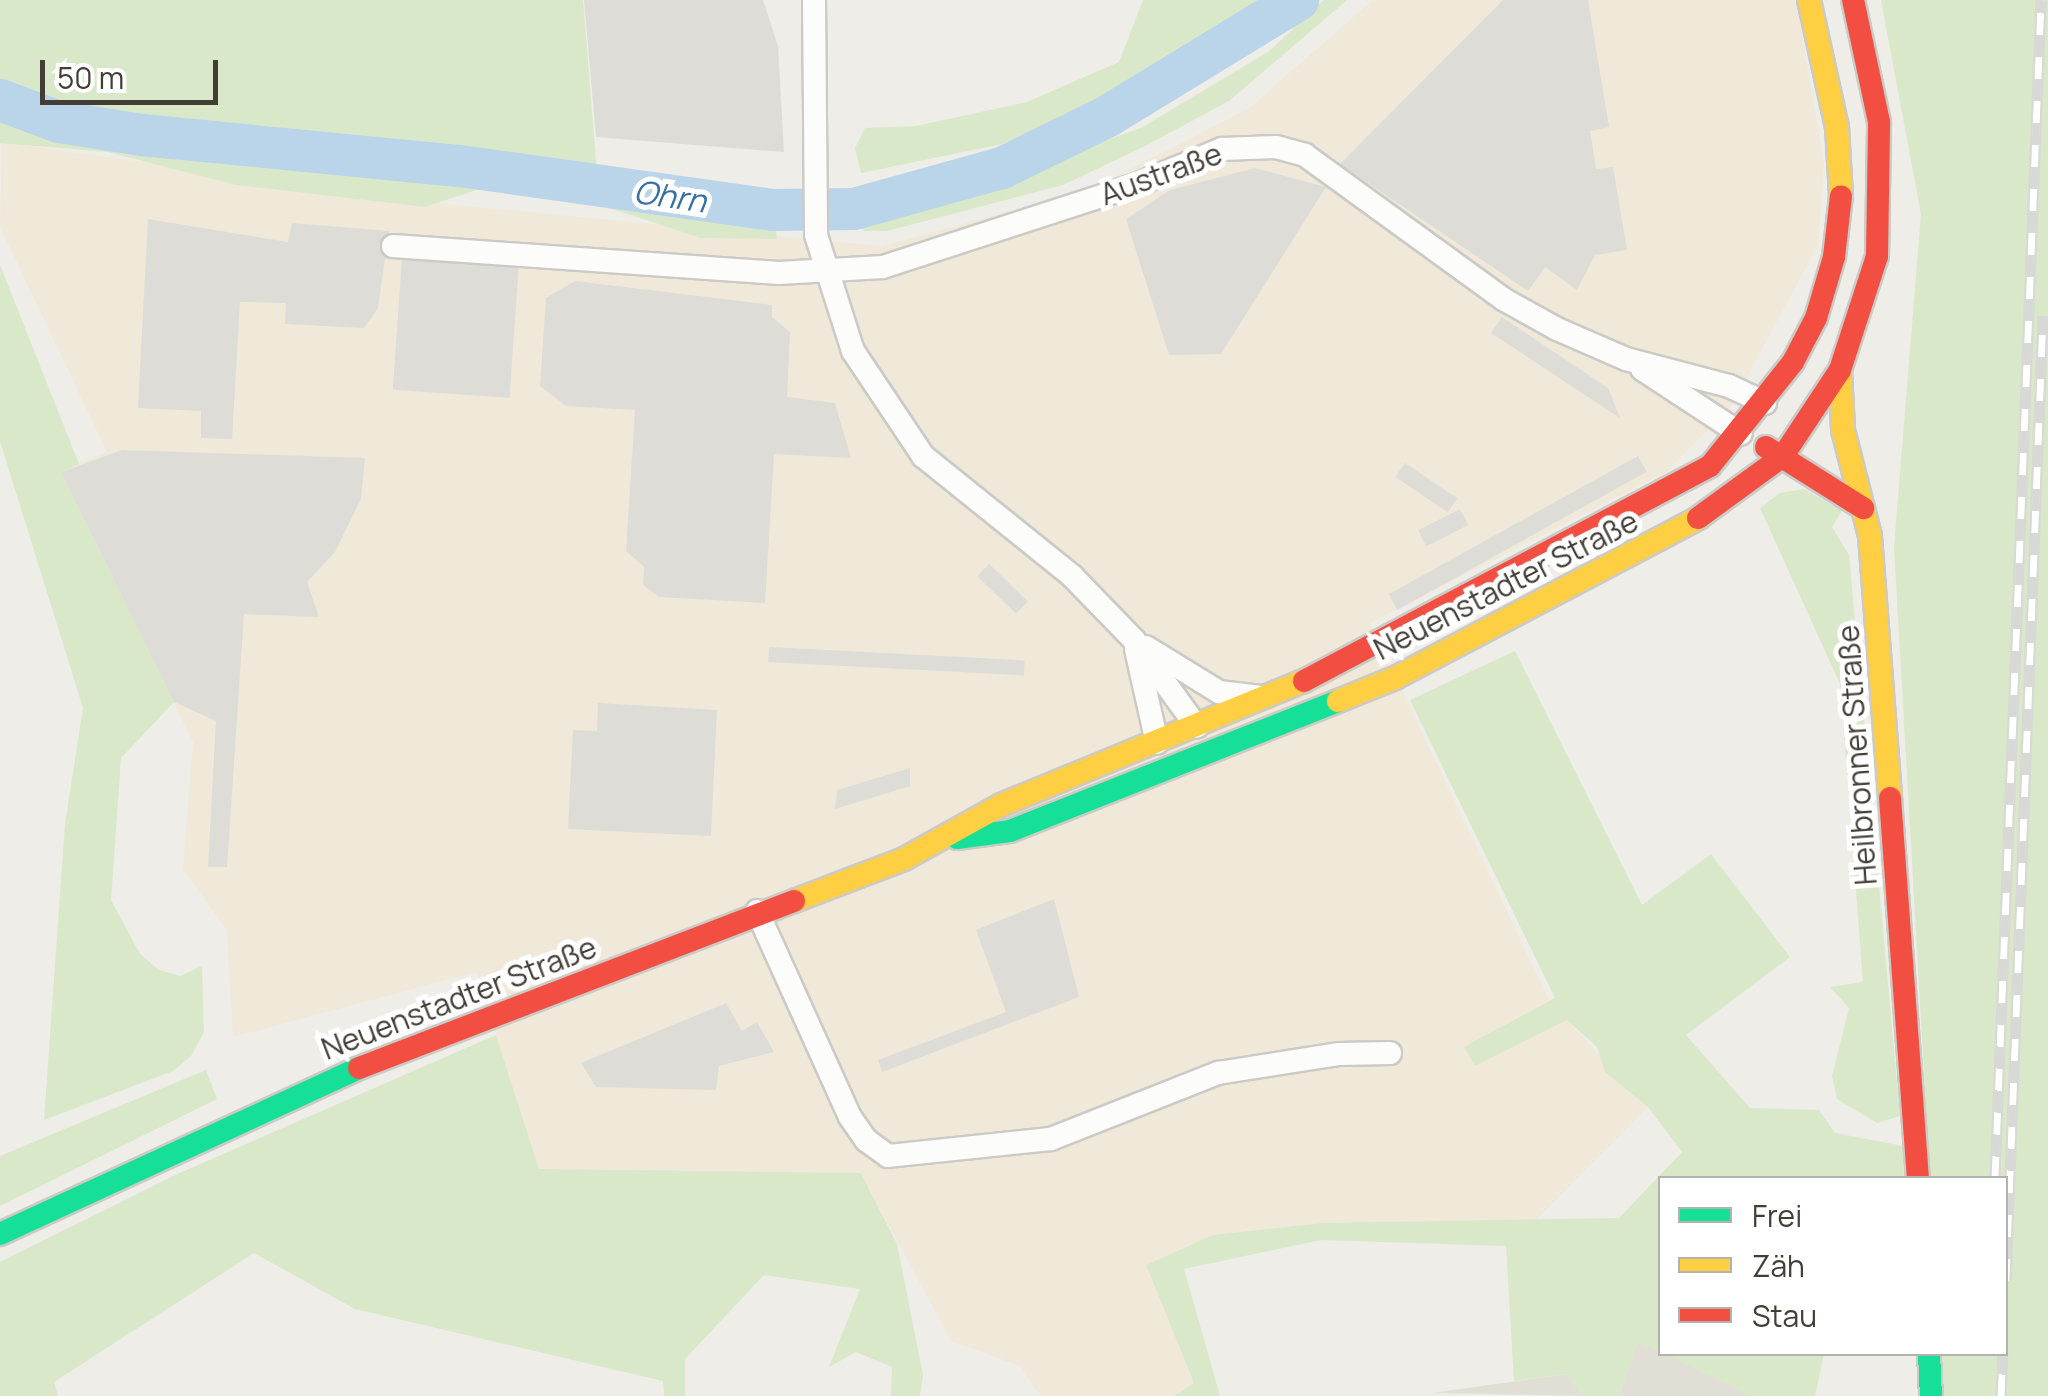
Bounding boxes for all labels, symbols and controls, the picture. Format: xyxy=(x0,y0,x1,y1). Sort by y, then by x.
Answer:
scale bar xyxy=(45,40,222,102)
text: 50 m xyxy=(57,57,124,98)
street label: Austraße xyxy=(1095,135,1227,213)
water label: Ohrn xyxy=(631,172,709,220)
street label: Neuenstadter Straße xyxy=(1368,503,1644,667)
street label: Heilbronner Straße xyxy=(1830,624,1884,886)
street label: Neuenstadter Straße xyxy=(316,929,602,1067)
legend xyxy=(1658,1176,2008,1356)
text: Frei xyxy=(1752,1195,1802,1236)
text: Zäh xyxy=(1752,1245,1805,1286)
text: Stau xyxy=(1752,1295,1817,1336)

